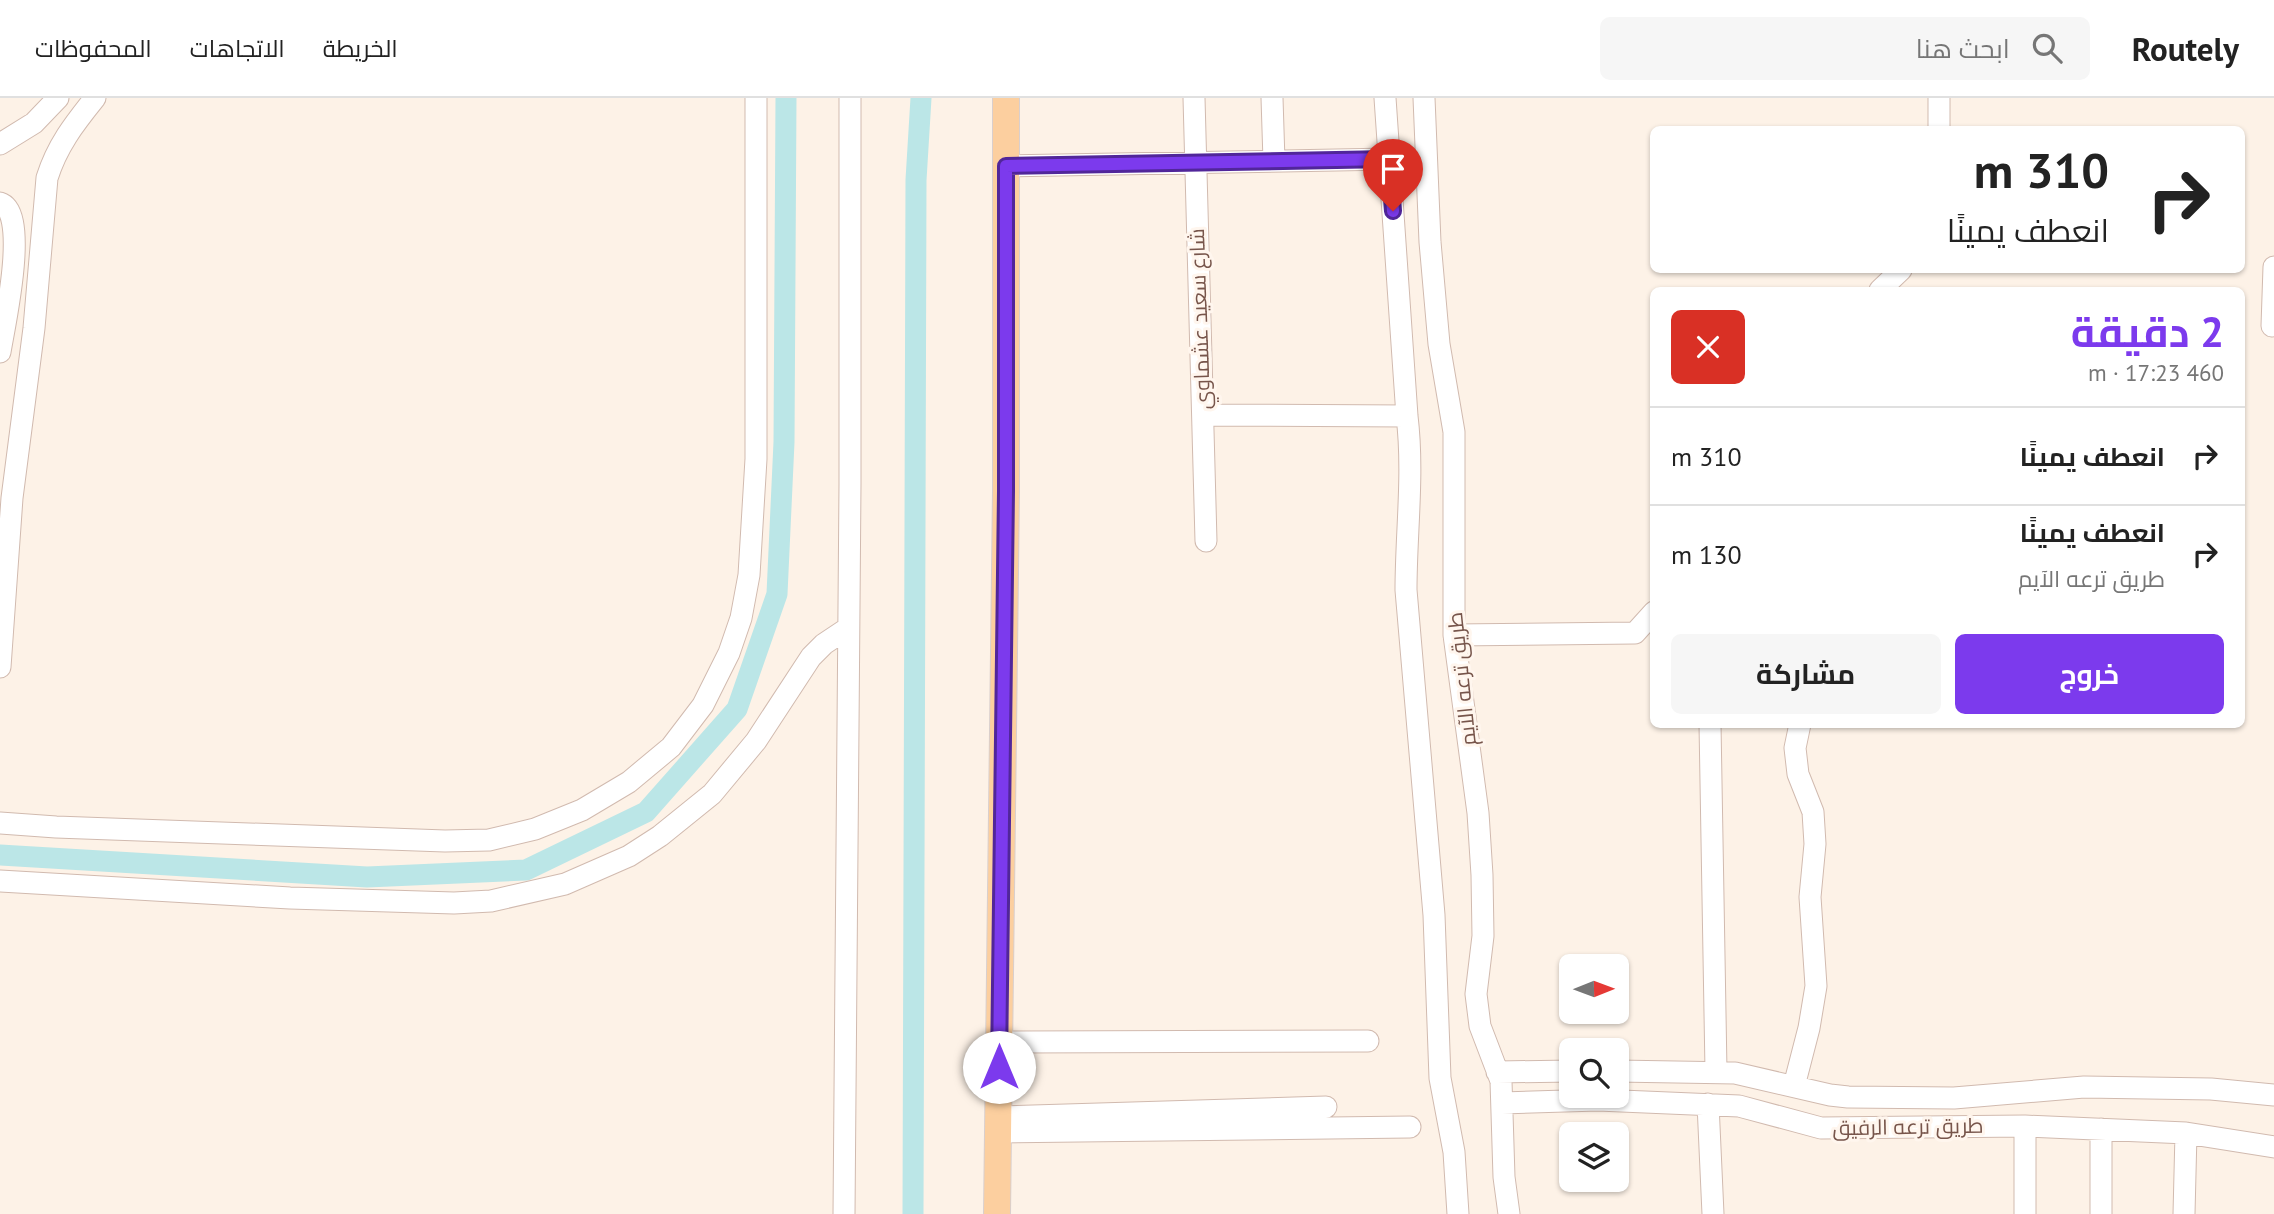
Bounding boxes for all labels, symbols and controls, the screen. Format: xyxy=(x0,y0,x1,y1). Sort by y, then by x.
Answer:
search box xyxy=(1600,17,2090,80)
text: Routely xyxy=(2132,27,2239,70)
icon: search xyxy=(2028,29,2066,67)
text: ابحث هنا xyxy=(1916,32,2010,65)
text: المحفوظات xyxy=(35,33,152,64)
text: الاتجاهات xyxy=(190,33,285,64)
text: الخريطة xyxy=(323,33,398,64)
text: 310 m xyxy=(1974,138,2109,202)
pin xyxy=(1363,139,1423,211)
icon: arrive xyxy=(1374,150,1412,188)
icon: right xyxy=(2133,154,2224,245)
text: انعطف يمينًا xyxy=(1947,209,2109,251)
street label: شارع سعيد عشماوي xyxy=(1183,228,1219,410)
text: 2 دقيقة xyxy=(2071,304,2224,359)
button: close xyxy=(1671,310,1745,384)
text: 460 m · 17:23 xyxy=(2088,358,2224,387)
icon: right xyxy=(2186,437,2224,475)
text: 310 m xyxy=(1671,440,1742,473)
text: انعطف يمينًا xyxy=(2020,440,2165,473)
text: انعطف يمينًا xyxy=(2020,516,2165,549)
icon: right xyxy=(2186,535,2224,573)
text: 130 m xyxy=(1671,538,1742,571)
text: طريق ترعه الآيم xyxy=(2018,564,2165,593)
street label: طريق ترعه الآيم xyxy=(1441,611,1483,747)
button: مشاركة xyxy=(1671,634,1941,714)
button: خروج xyxy=(1955,634,2224,714)
north arrow xyxy=(1559,954,1629,1024)
map controls xyxy=(1559,954,1629,1192)
position arrow xyxy=(962,1030,1036,1104)
button: search xyxy=(1559,1038,1629,1108)
street label: طريق ترعه الرفيق xyxy=(1832,1112,1984,1141)
button: layers xyxy=(1559,1122,1629,1192)

